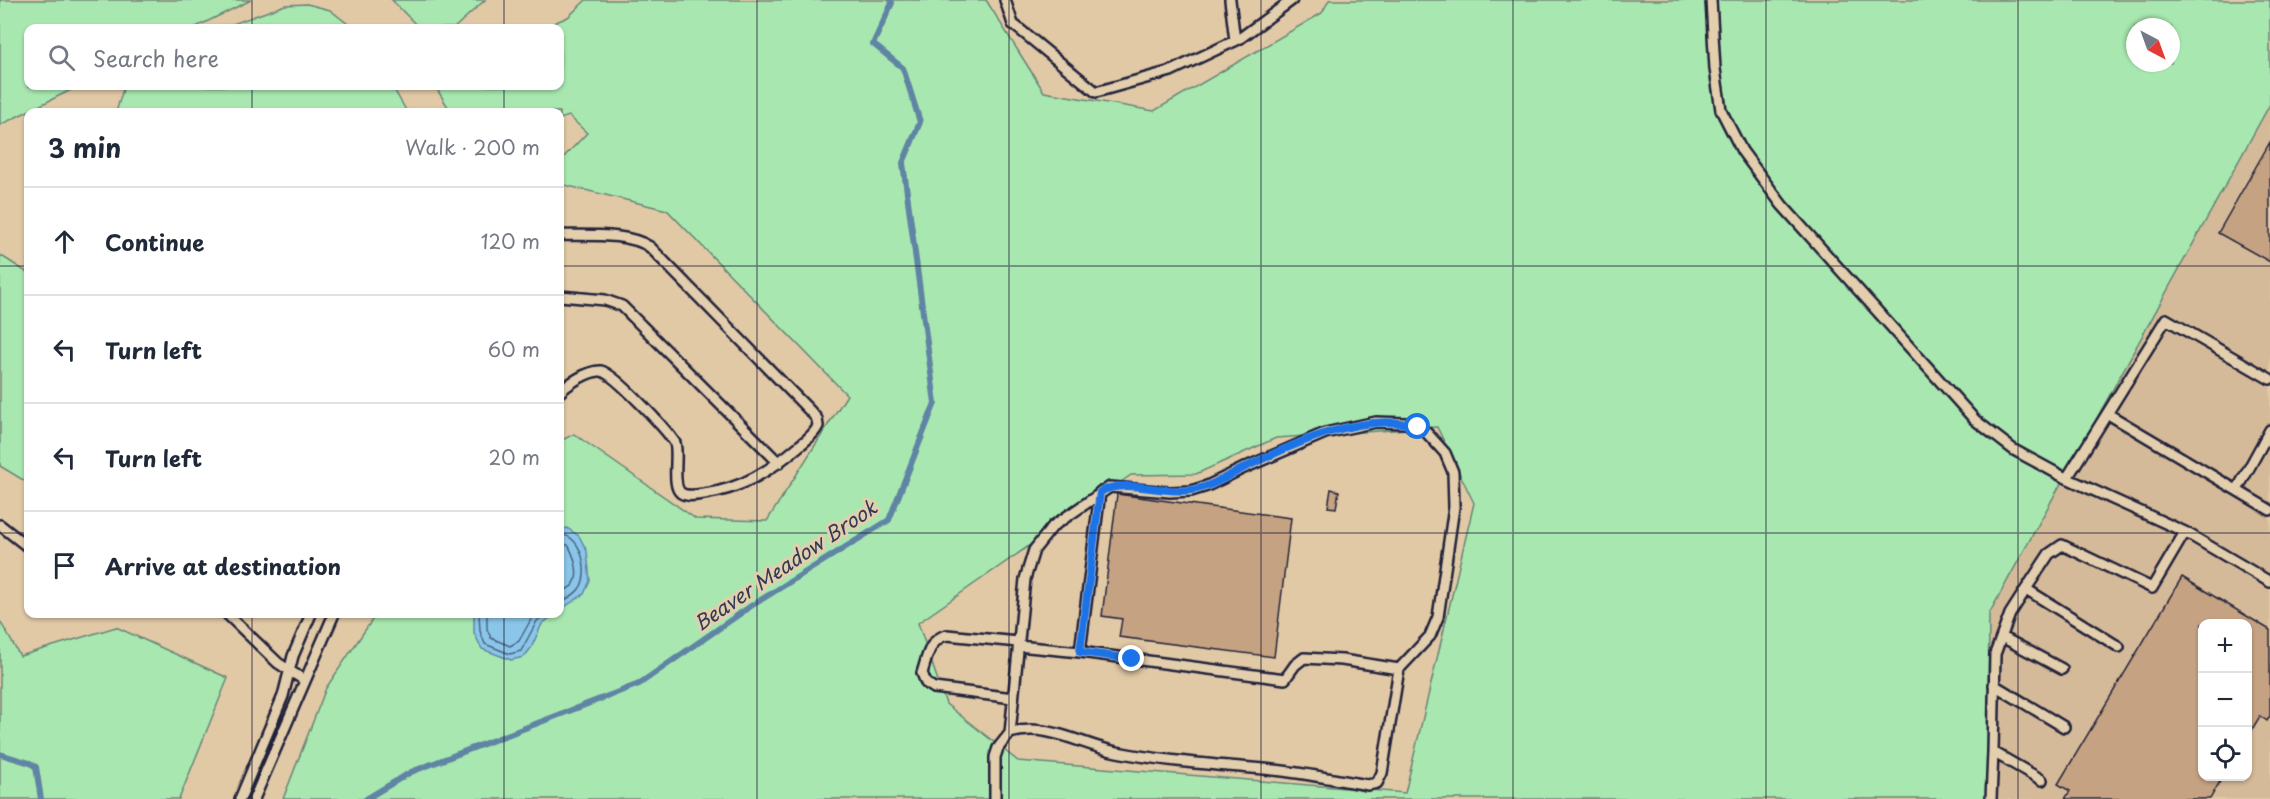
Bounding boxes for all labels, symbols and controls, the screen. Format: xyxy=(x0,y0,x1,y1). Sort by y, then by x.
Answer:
north arrow xyxy=(2126,18,2180,72)
search box xyxy=(24,24,564,90)
icon: search xyxy=(45,41,78,74)
text: Search here xyxy=(93,41,219,74)
text: 3 min xyxy=(48,128,121,167)
text: Walk · 200 m xyxy=(405,132,540,162)
icon: ahead xyxy=(48,225,81,258)
text: Continue xyxy=(105,225,204,258)
text: 120 m xyxy=(481,226,540,256)
icon: left xyxy=(48,333,81,366)
text: Turn left xyxy=(105,333,202,366)
text: 60 m xyxy=(488,334,540,364)
route start xyxy=(1404,413,1430,439)
icon: left xyxy=(48,441,81,474)
text: Turn left xyxy=(105,441,202,474)
text: 20 m xyxy=(488,442,540,472)
water label: Beaver Meadow Brook xyxy=(687,491,884,638)
icon: arrive xyxy=(48,549,81,582)
text: Arrive at destination xyxy=(105,549,341,582)
map controls xyxy=(2198,619,2252,781)
button: + xyxy=(2198,619,2252,673)
route end xyxy=(1118,645,1144,671)
button: − xyxy=(2198,673,2252,727)
button: locate xyxy=(2198,727,2252,781)

